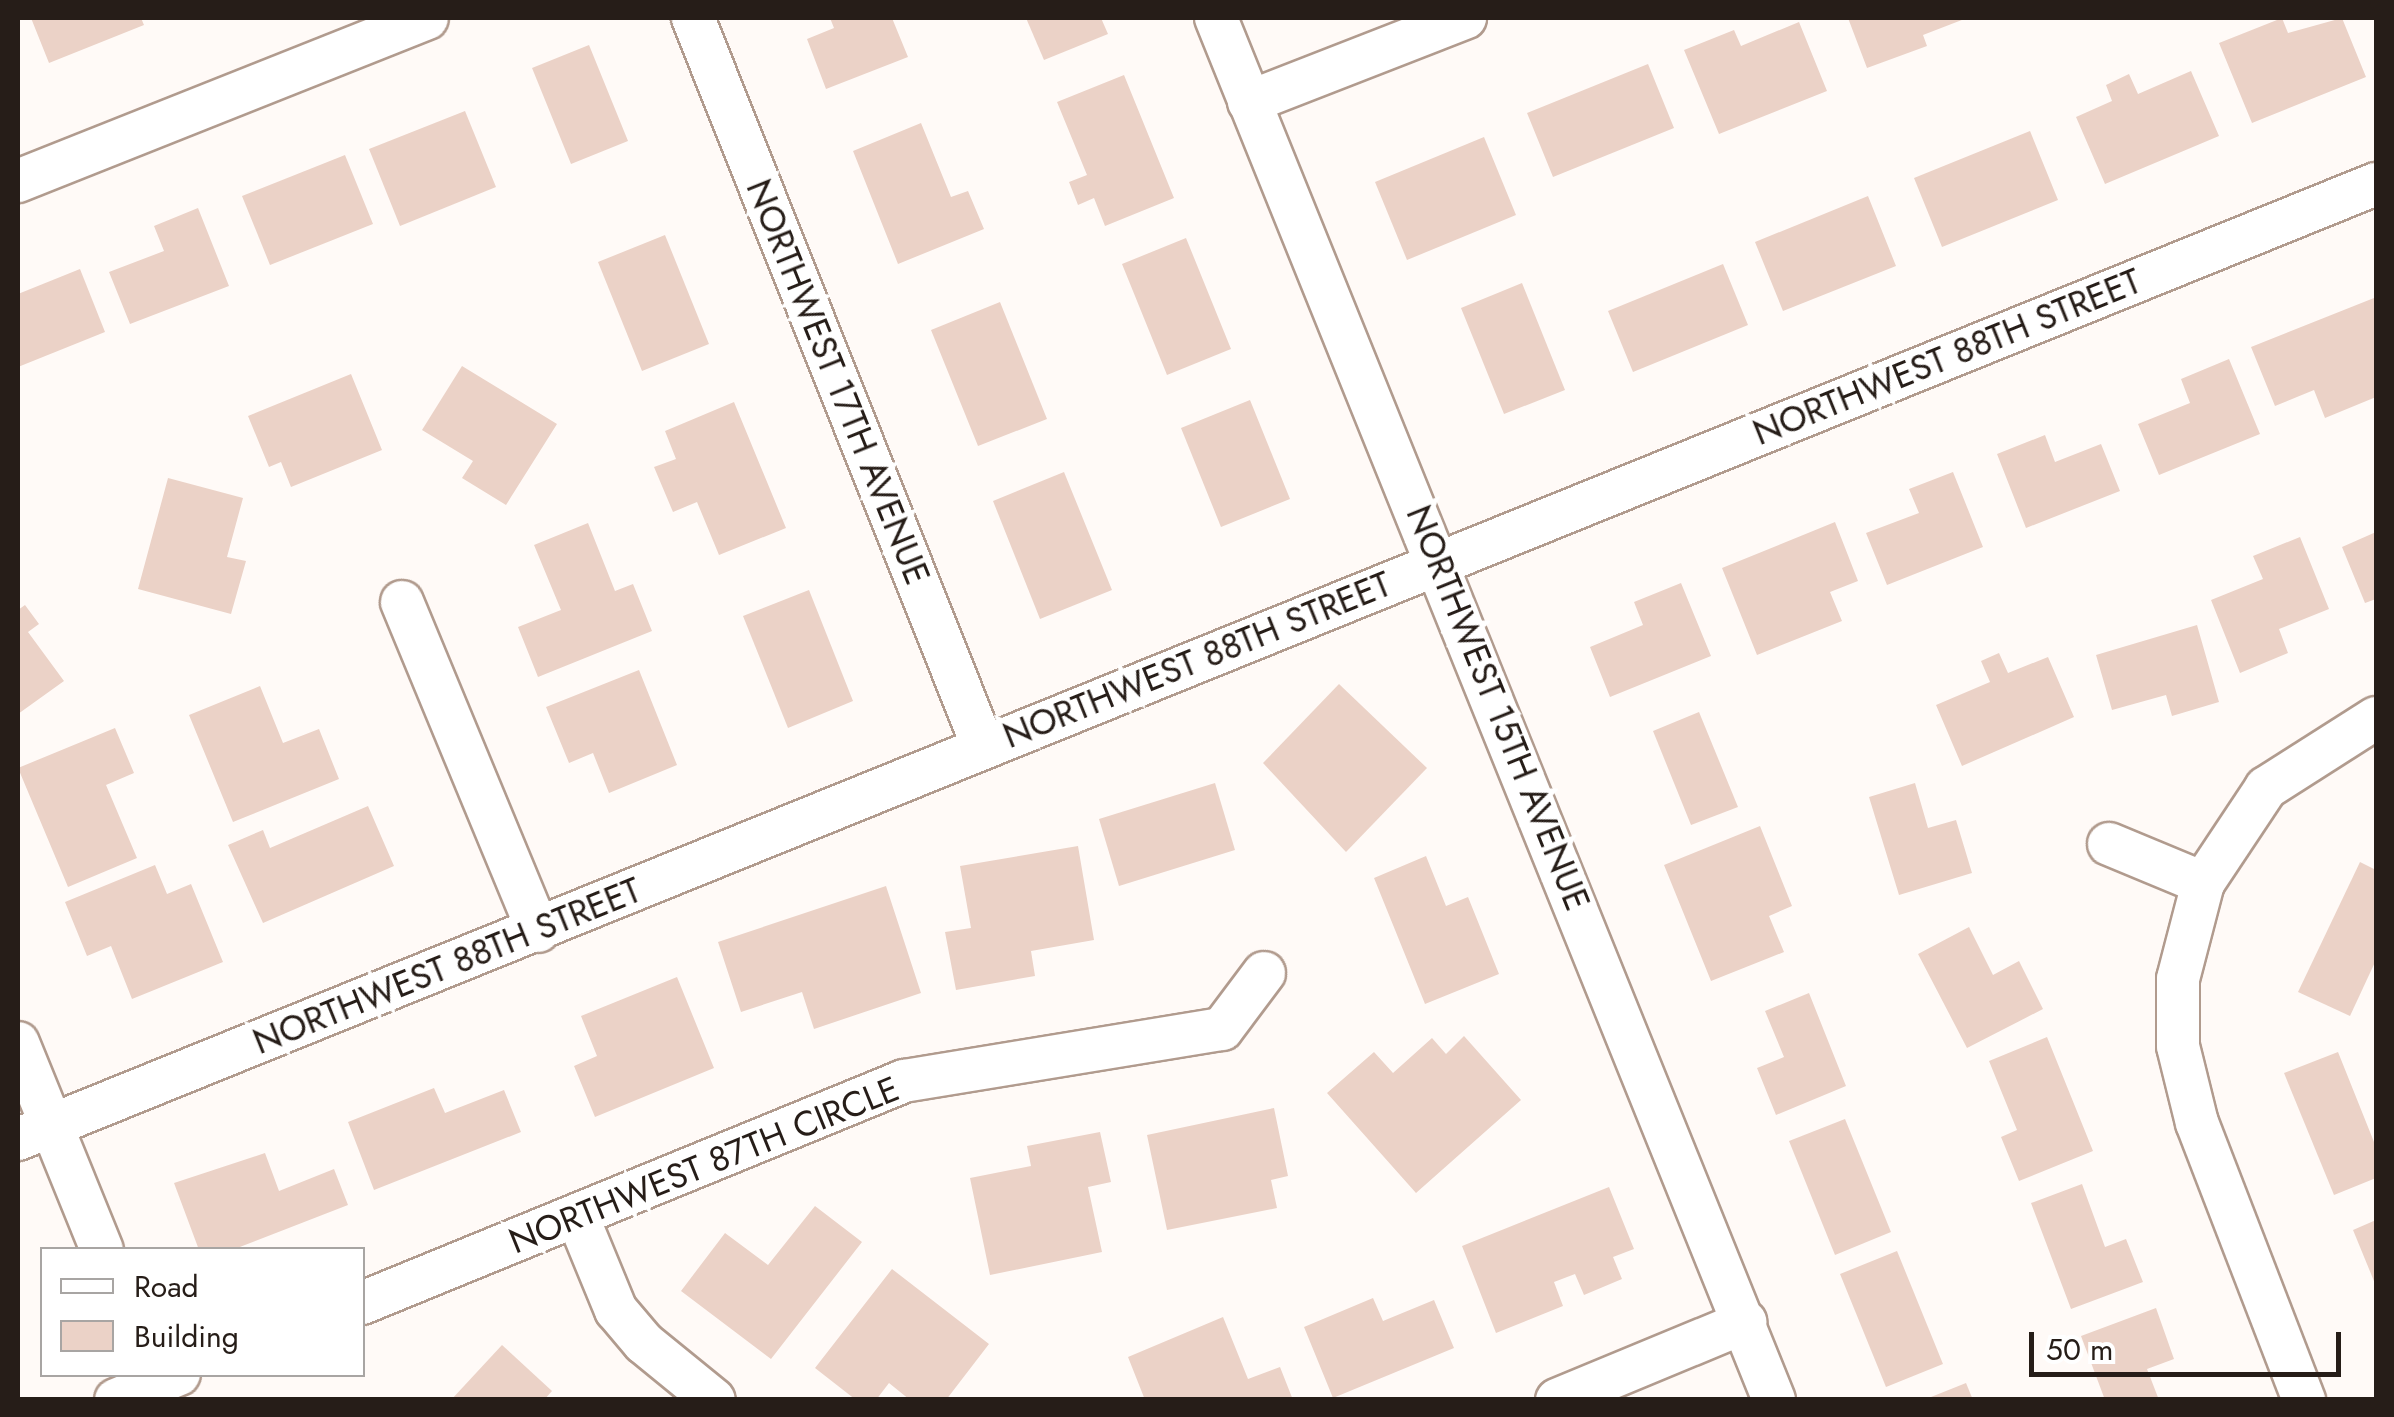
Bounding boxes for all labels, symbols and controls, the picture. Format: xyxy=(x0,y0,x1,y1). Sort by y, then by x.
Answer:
street label: NORTHWEST 17TH AVENUE xyxy=(737,173,939,591)
street label: NORTHWEST 88TH STREET xyxy=(1747,260,2147,454)
street label: NORTHWEST 15TH AVENUE xyxy=(1397,499,1599,917)
street label: NORTHWEST 88TH STREET xyxy=(997,563,1397,757)
street label: NORTHWEST 88TH STREET xyxy=(247,869,647,1063)
street label: NORTHWEST 87TH CIRCLE xyxy=(503,1067,905,1263)
legend xyxy=(40,1247,365,1377)
text: Road xyxy=(134,1265,199,1308)
scale bar xyxy=(2034,1312,2346,1374)
text: Building xyxy=(134,1315,239,1358)
text: 50 m xyxy=(2046,1328,2113,1371)

